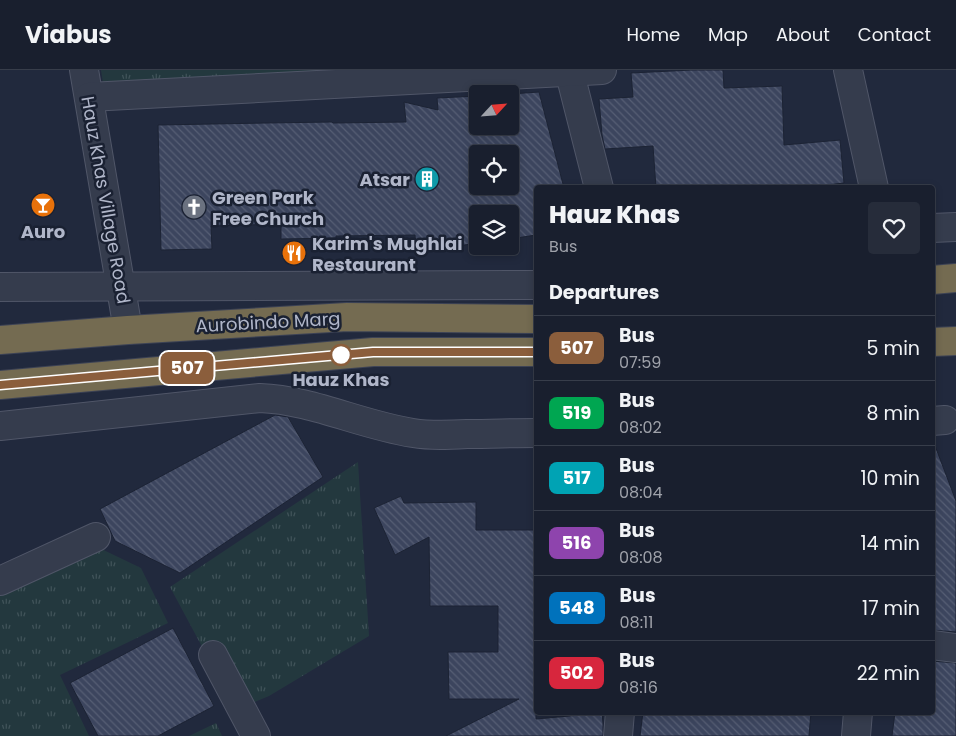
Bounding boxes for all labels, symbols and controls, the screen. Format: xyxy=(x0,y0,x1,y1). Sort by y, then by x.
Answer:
text: Viabus xyxy=(25,18,112,51)
text: Home xyxy=(626,22,680,47)
text: Map xyxy=(708,22,748,47)
text: About xyxy=(776,22,830,47)
text: Contact xyxy=(858,22,931,47)
north arrow xyxy=(469,85,519,135)
map controls xyxy=(469,85,519,255)
street label: Hauz Khas Village Road xyxy=(75,94,137,306)
button: locate xyxy=(469,145,519,195)
building icon: Atsar xyxy=(414,166,440,192)
place label: Atsar xyxy=(359,167,410,192)
place label: Green Park Free Church xyxy=(212,185,324,231)
bar icon: Auro xyxy=(30,192,56,218)
church icon: Green Park Free Church xyxy=(181,194,207,220)
text: Hauz Khas xyxy=(549,198,680,231)
button: heart xyxy=(868,202,920,254)
button: layers xyxy=(469,205,519,255)
place label: Auro xyxy=(21,219,65,244)
place label: Karim's Mughlai Restaurant xyxy=(312,231,463,277)
text: Bus xyxy=(549,235,577,258)
restaurant icon: Karim's Mughlai Restaurant xyxy=(281,240,307,266)
text: Departures xyxy=(549,279,659,306)
street label: Aurobindo Marg xyxy=(195,306,341,338)
text: Bus xyxy=(619,322,655,349)
text: 507 xyxy=(560,335,593,360)
text: 5 min xyxy=(867,335,920,362)
marker: Hauz Khas xyxy=(330,344,352,366)
text: 07:59 xyxy=(619,351,661,374)
line badge: 507 xyxy=(158,352,216,384)
text: 507 xyxy=(170,355,204,380)
place label: Hauz Khas xyxy=(292,367,390,392)
text: Bus xyxy=(619,387,655,414)
text: 519 xyxy=(562,400,591,425)
text: 8 min xyxy=(867,400,920,427)
text: 08:02 xyxy=(619,416,662,439)
text: Bus xyxy=(619,452,655,479)
text: 517 xyxy=(562,465,591,490)
text: 10 min xyxy=(861,465,920,492)
text: 08:04 xyxy=(619,481,663,504)
text: Bus xyxy=(619,517,655,544)
text: 516 xyxy=(562,530,591,555)
text: 14 min xyxy=(860,530,920,557)
text: 08:08 xyxy=(619,546,663,569)
text: Bus xyxy=(620,582,656,609)
text: 548 xyxy=(559,595,595,620)
text: 17 min xyxy=(862,595,920,622)
text: 08:11 xyxy=(620,611,653,634)
text: Bus xyxy=(619,647,655,674)
text: 502 xyxy=(560,660,593,685)
text: 22 min xyxy=(857,660,920,687)
text: 08:16 xyxy=(619,676,658,699)

